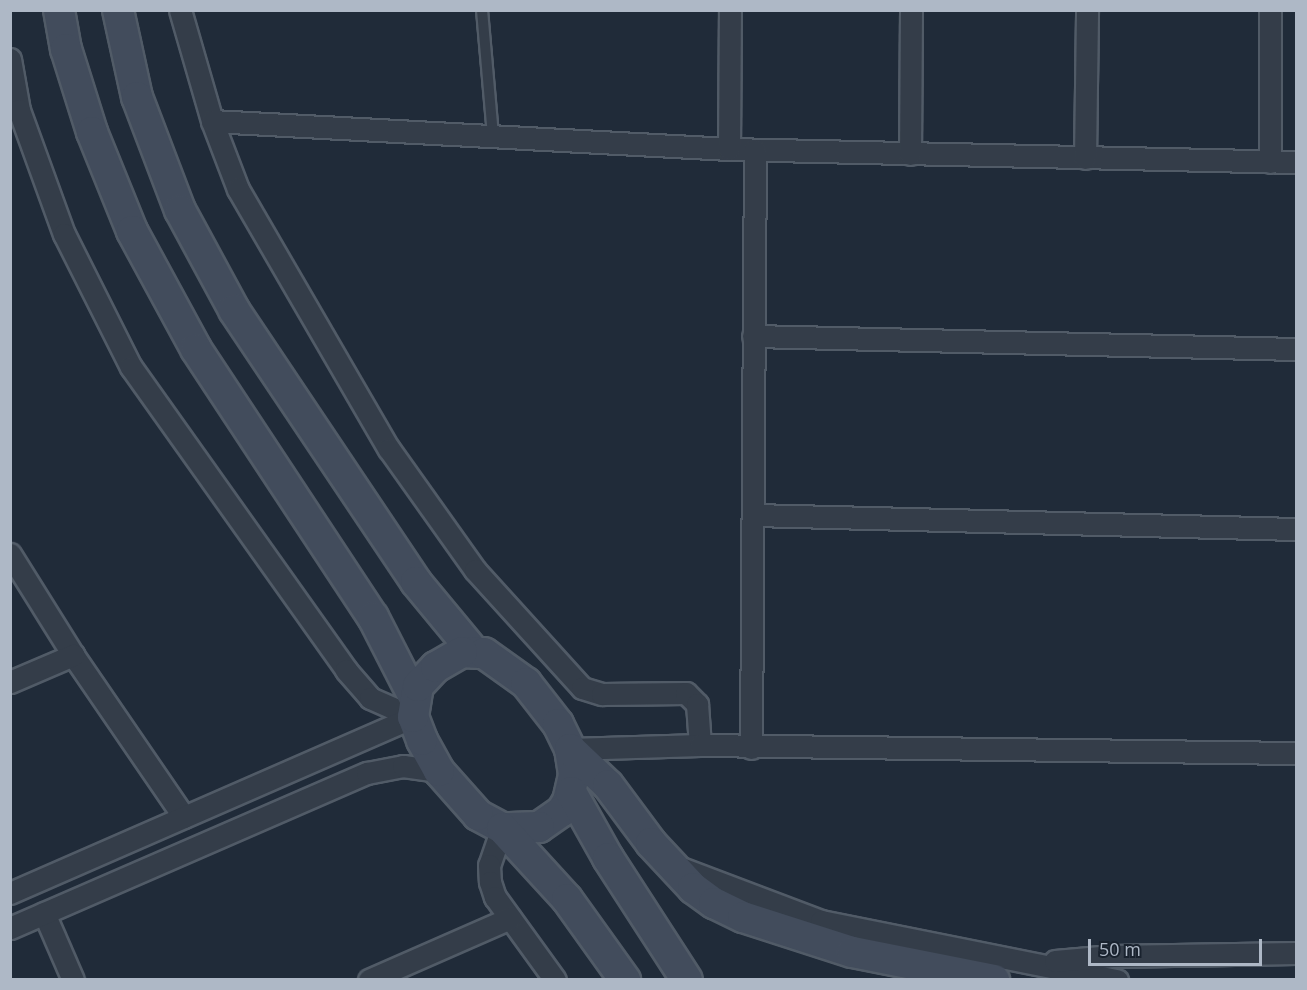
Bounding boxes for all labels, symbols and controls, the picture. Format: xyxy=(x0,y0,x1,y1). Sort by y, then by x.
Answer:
scale bar xyxy=(1091,927,1265,965)
text: 50 m xyxy=(1099,937,1141,961)

